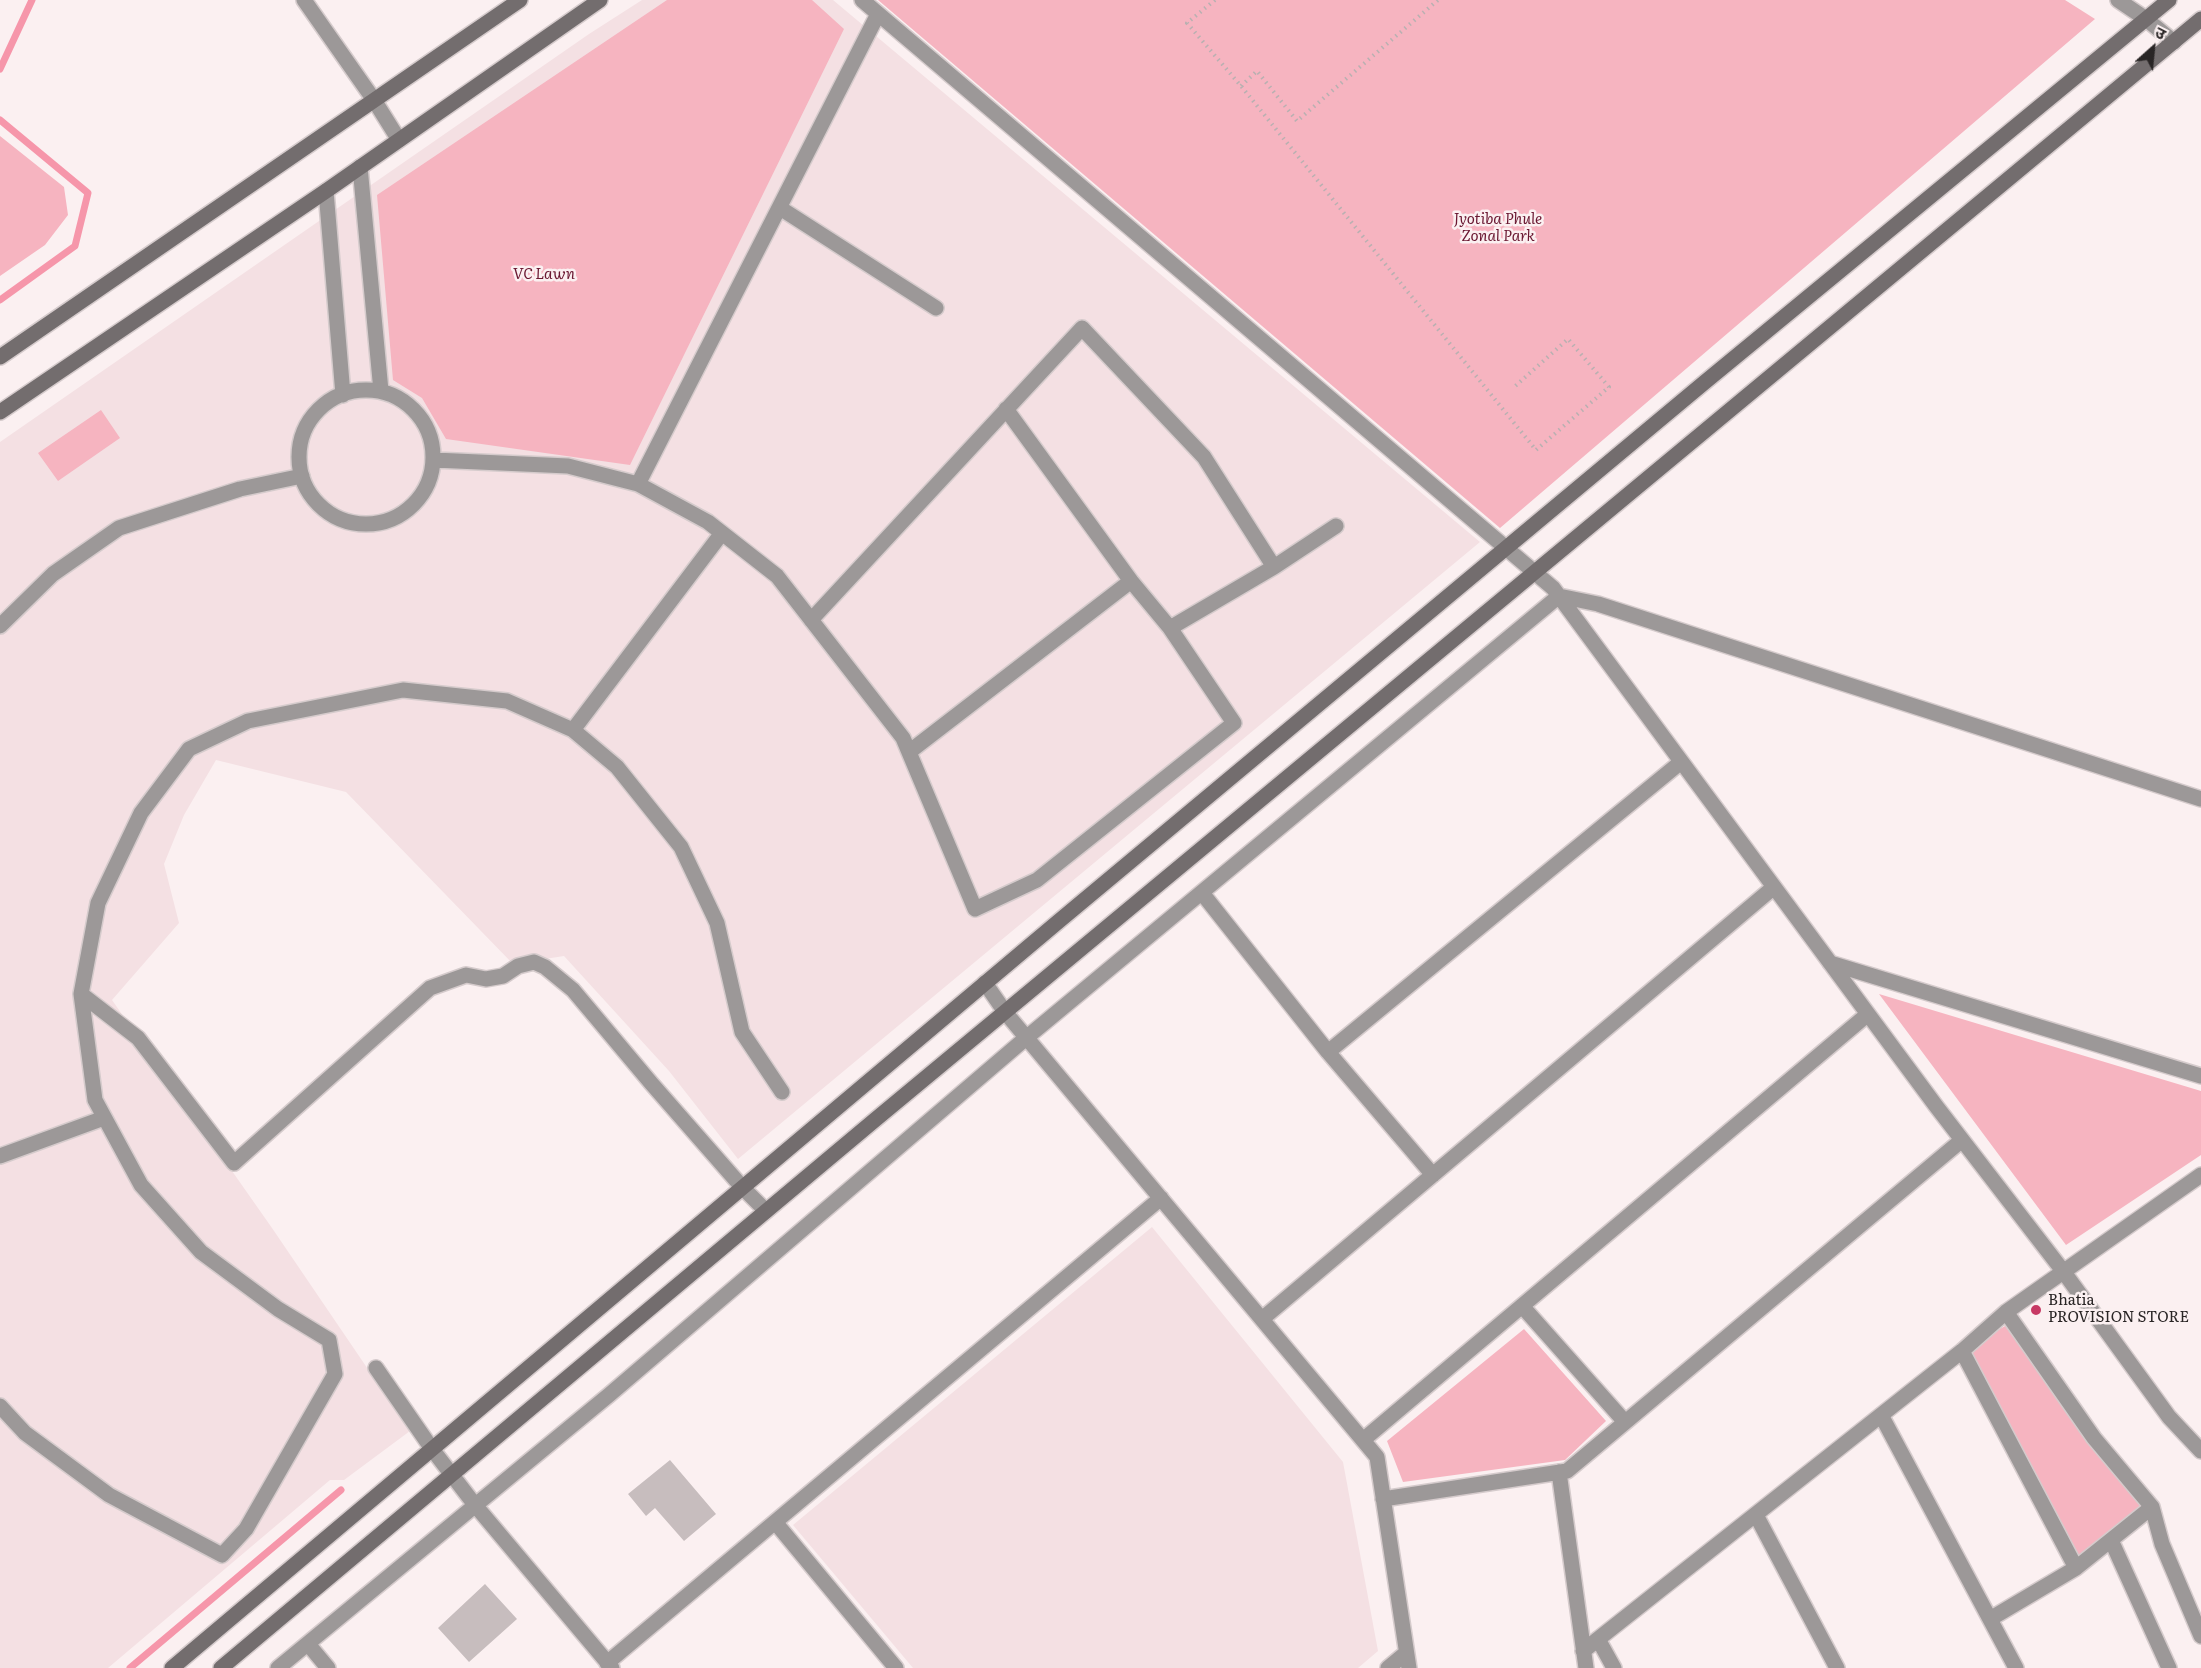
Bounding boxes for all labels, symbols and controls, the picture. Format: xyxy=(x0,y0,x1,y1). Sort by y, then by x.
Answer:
north arrow xyxy=(2123,18,2183,78)
text: उ xyxy=(2152,19,2171,45)
park label: Jyotiba Phule Zonal Park xyxy=(1454,211,1542,246)
park label: VC Lawn xyxy=(513,266,575,284)
place label: Bhatia PROVISION STORE xyxy=(2048,1292,2189,1327)
marker: Bhatia PROVISION STORE xyxy=(2029,1303,2043,1317)

